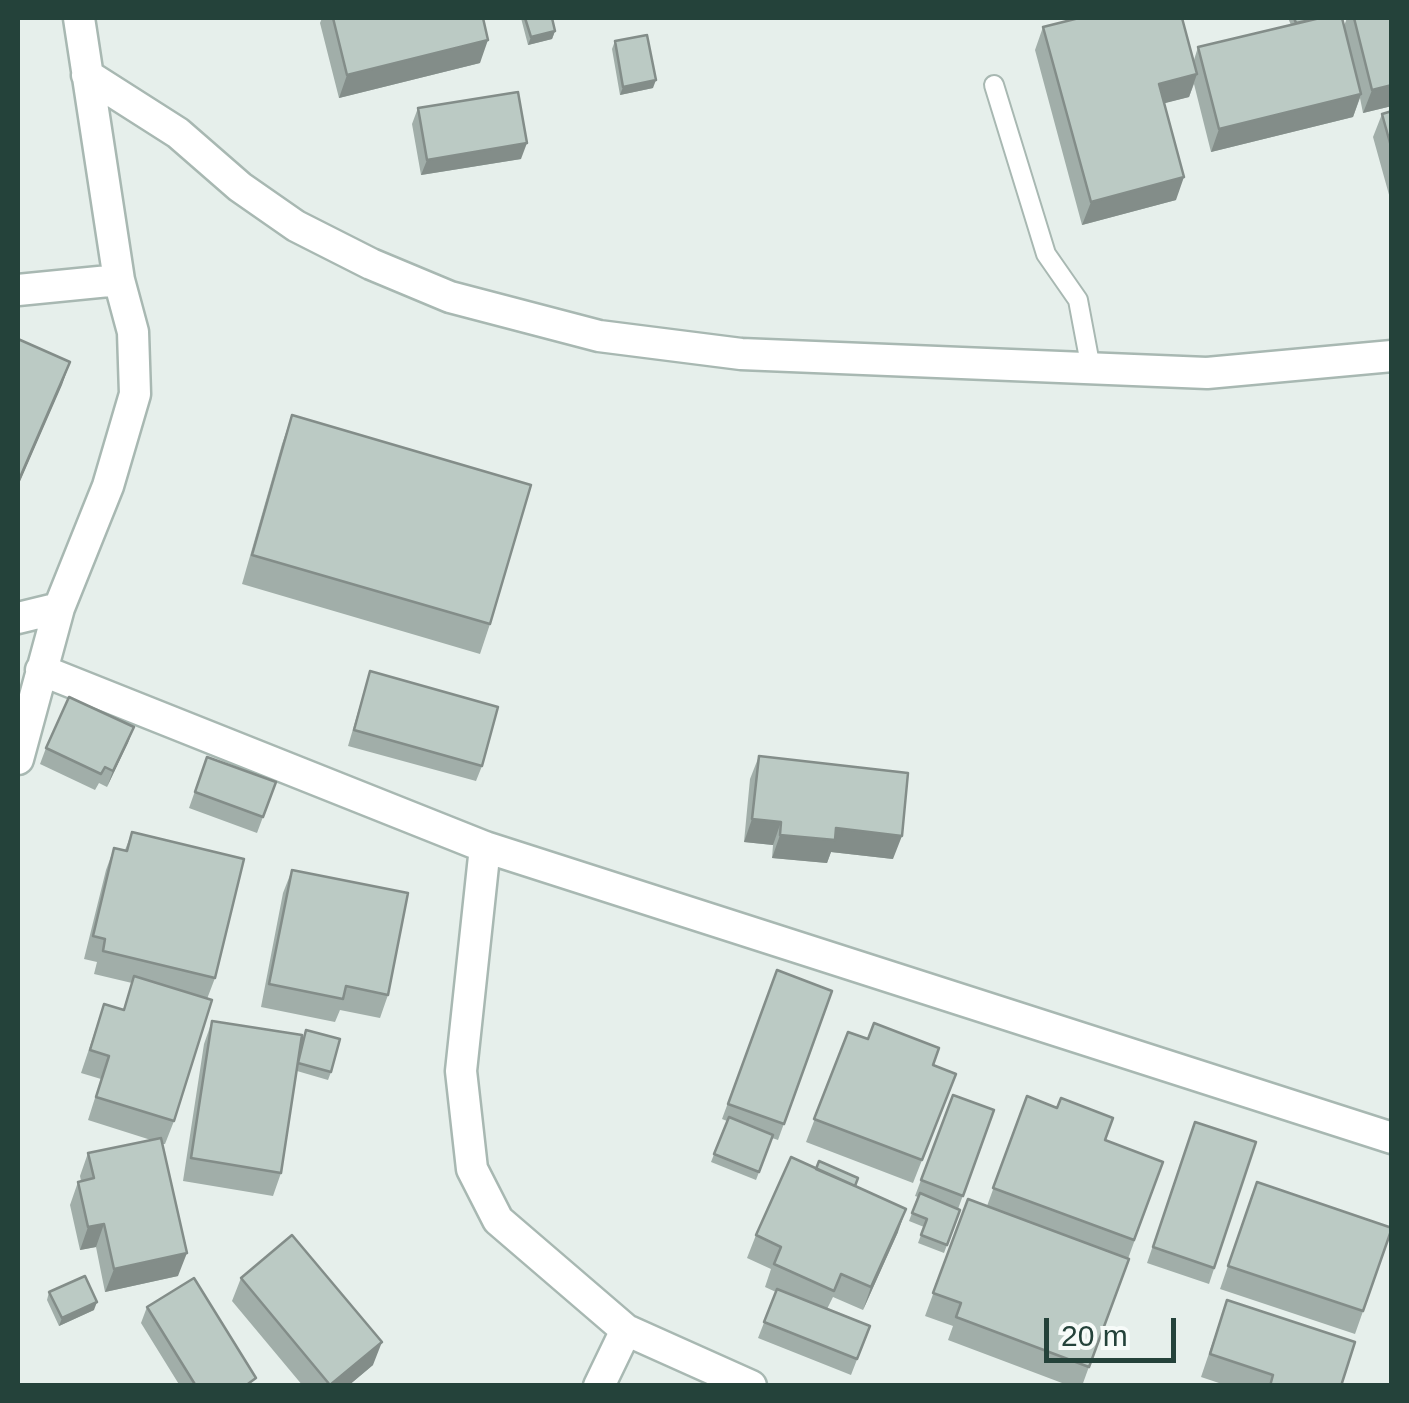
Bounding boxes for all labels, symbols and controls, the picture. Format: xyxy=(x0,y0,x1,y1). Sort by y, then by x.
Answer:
scale bar xyxy=(1049,1298,1182,1360)
text: 20 m xyxy=(1061,1319,1128,1352)

